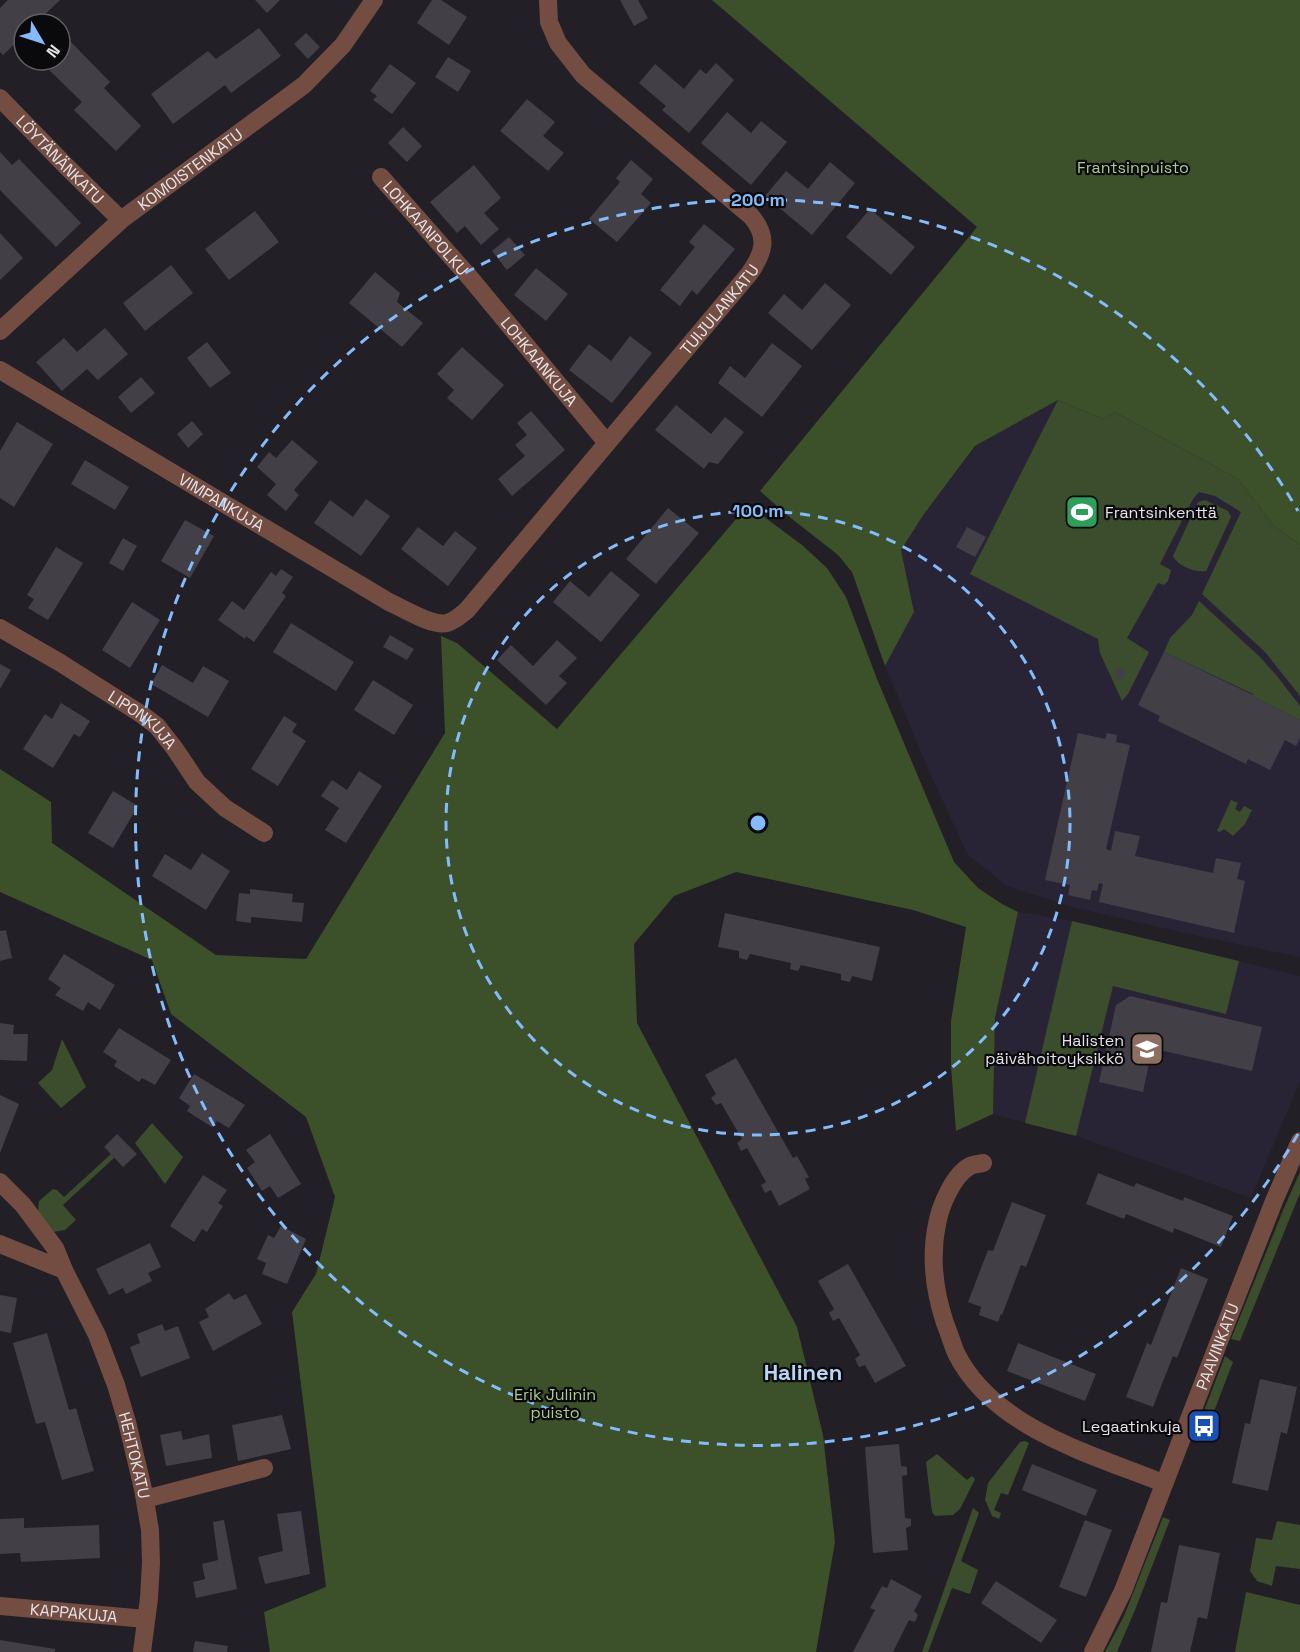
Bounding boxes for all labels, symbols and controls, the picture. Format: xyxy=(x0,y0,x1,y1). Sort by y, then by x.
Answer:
north arrow xyxy=(12,12,72,72)
text: N xyxy=(42,40,65,62)
street label: LÖYTÄNÄNKATU xyxy=(12,110,109,208)
street label: KOMOISTENKATU xyxy=(133,123,247,215)
park label: Frantsinpuisto xyxy=(1077,157,1189,178)
street label: LOHKAANPOLKU xyxy=(379,176,473,280)
text: 200 m xyxy=(731,188,785,211)
street label: TUIJULANKATU xyxy=(675,260,763,359)
street label: LOHKAANKUJA xyxy=(496,312,582,410)
street label: VIMPANKUJA xyxy=(175,468,268,536)
sports icon: Frantsinkenttä xyxy=(1064,494,1100,530)
text: 100 m xyxy=(732,499,784,522)
place label: Frantsinkenttä xyxy=(1105,502,1217,523)
street label: LIPONKUJA xyxy=(104,685,182,753)
centre of rings xyxy=(748,813,768,833)
place label: Halisten päivähoitoyksikkö xyxy=(985,1030,1124,1069)
school or university icon: Halisten päivähoitoyksikkö xyxy=(1129,1031,1165,1067)
street label: PAAVINKATU xyxy=(1191,1300,1243,1393)
district label: Halinen xyxy=(764,1358,842,1386)
park label: Erik Julinin puisto xyxy=(514,1384,596,1423)
bus stop icon: Legaatinkuja xyxy=(1186,1408,1222,1444)
street label: HEHTOKATU xyxy=(114,1409,155,1500)
place label: Legaatinkuja xyxy=(1082,1416,1181,1437)
street label: KAPPAKUJA xyxy=(29,1598,118,1627)

